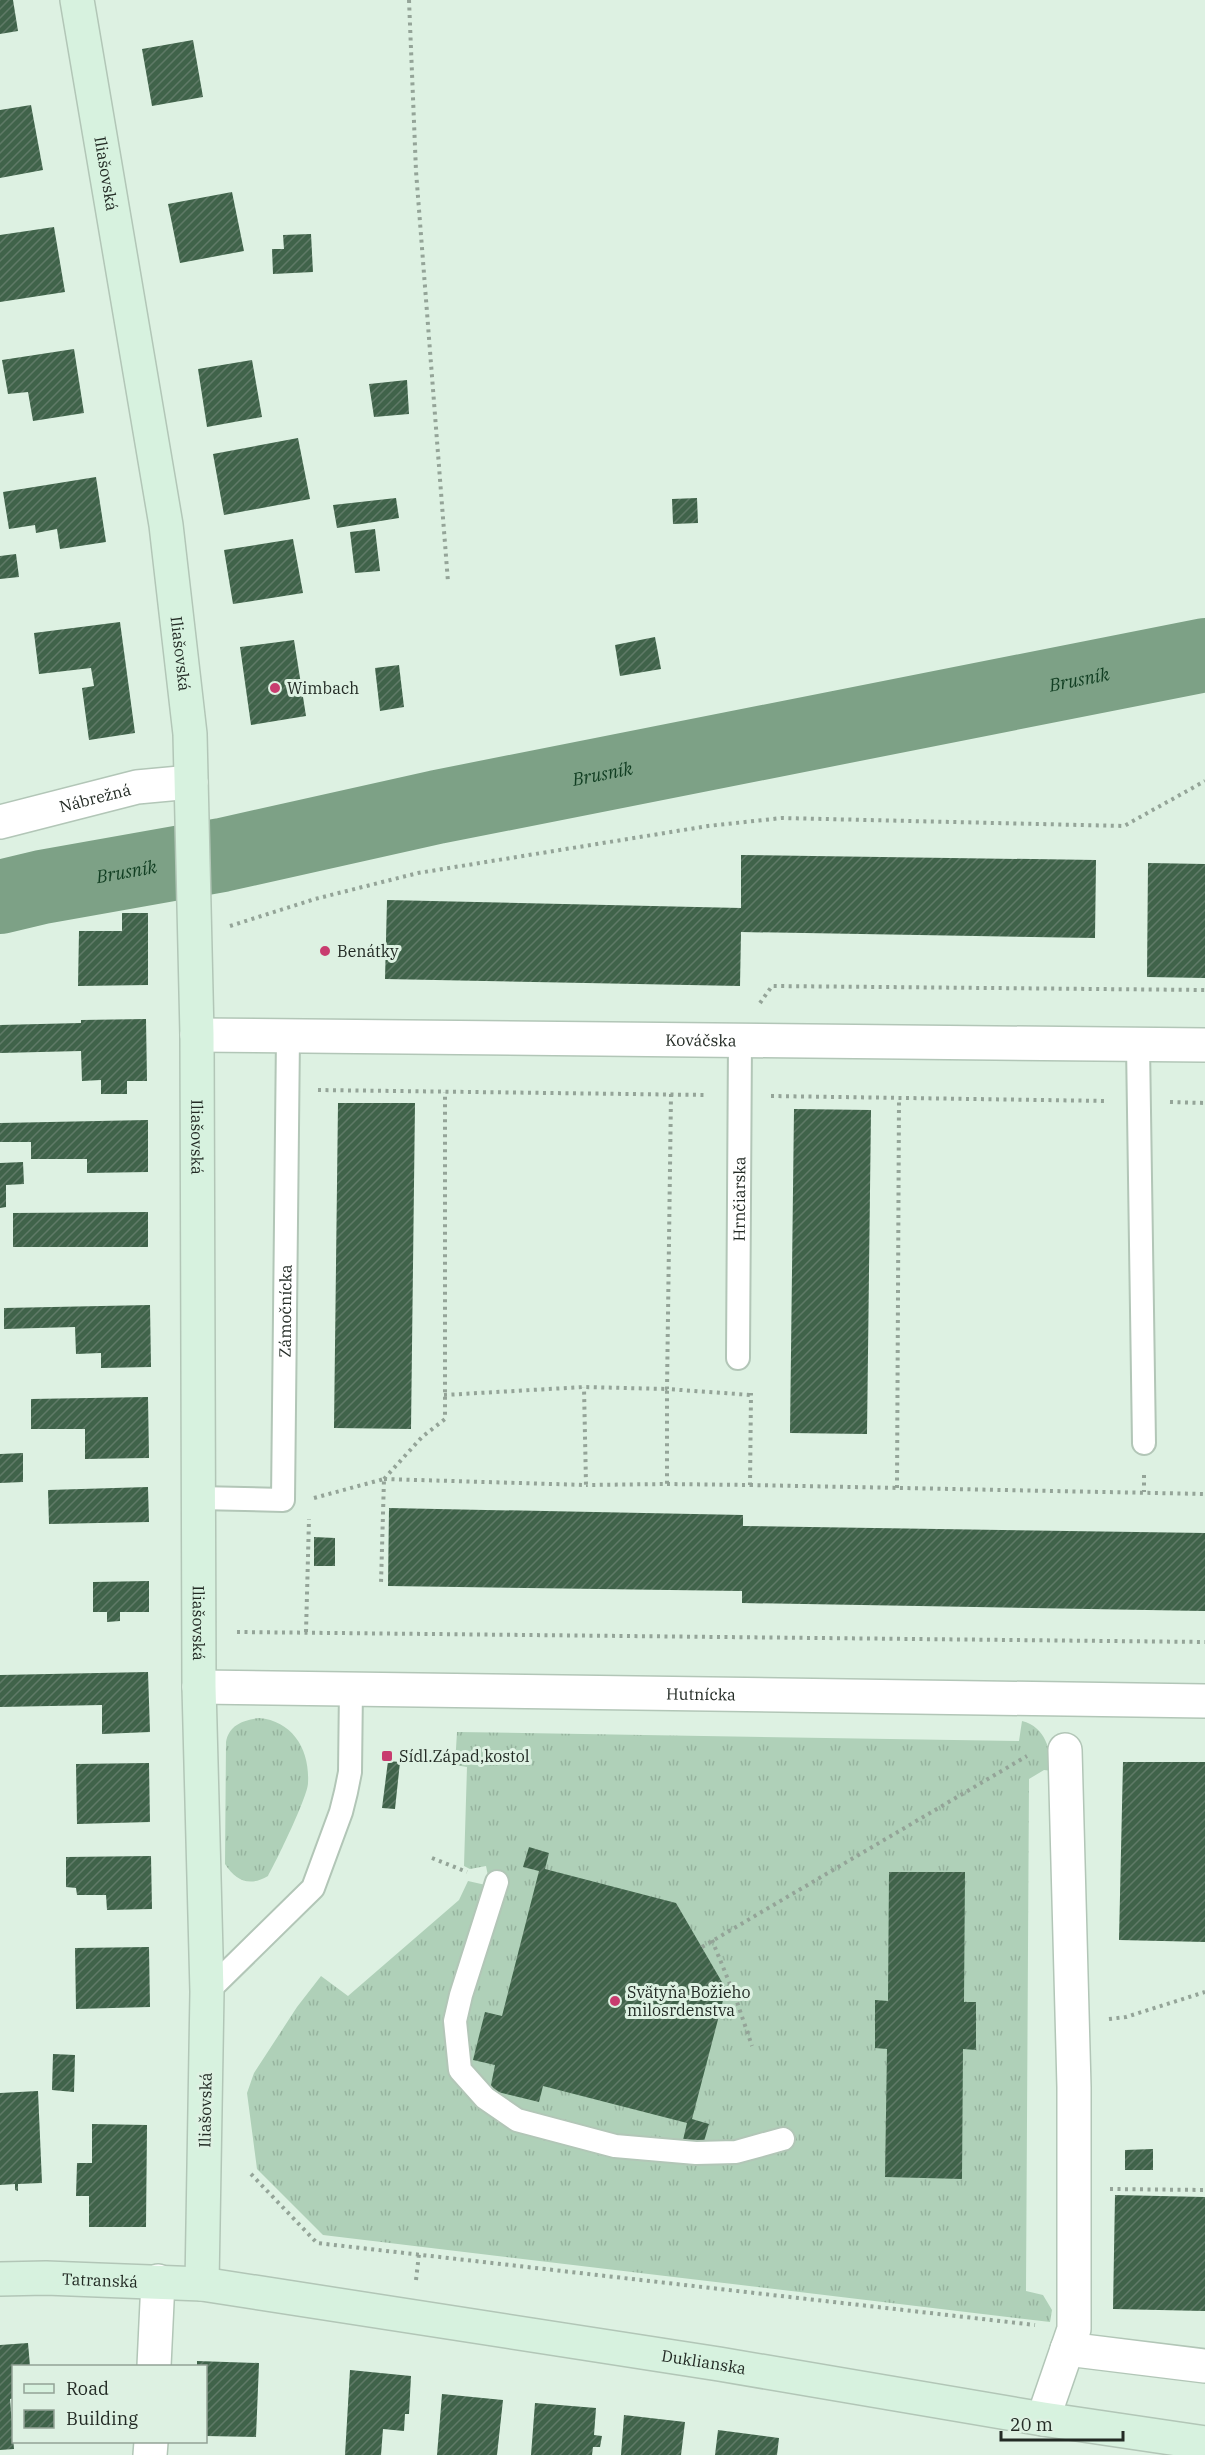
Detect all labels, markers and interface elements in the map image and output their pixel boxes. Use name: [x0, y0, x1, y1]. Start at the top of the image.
street label: Iliašovská: [90, 135, 123, 213]
street label: Iliašovská: [167, 615, 195, 692]
water label: Brusník: [1046, 662, 1112, 697]
place label: Wimbach: [287, 678, 359, 698]
marker: Wimbach: [268, 681, 282, 695]
water label: Brusník: [569, 756, 635, 791]
street label: Nábrežná: [57, 779, 133, 816]
water label: Brusník: [93, 855, 159, 888]
place label: Benátky: [337, 941, 399, 961]
marker: Benátky: [318, 944, 332, 958]
street label: Kováčska: [665, 1030, 737, 1050]
street label: Iliašovská: [187, 1099, 207, 1175]
street label: Hrnčiarska: [729, 1156, 749, 1242]
street label: Zámočnícka: [275, 1264, 296, 1358]
street label: Iliašovská: [189, 1585, 209, 1661]
street label: Hutnícka: [666, 1684, 736, 1704]
place label: Sídl.Západ,kostol: [399, 1746, 530, 1766]
marker: Sídl.Západ,kostol: [380, 1749, 394, 1763]
place label: Svätyňa Božieho milosrdenstva: [627, 1982, 751, 2020]
marker: Svätyňa Božieho milosrdenstva: [608, 1994, 622, 2008]
street label: Iliašovská: [194, 2072, 216, 2148]
street label: Tatranská: [62, 2269, 139, 2292]
street label: Duklianska: [660, 2345, 748, 2378]
legend: [12, 2365, 207, 2443]
text: Road: [66, 2377, 109, 2400]
scale bar: [1001, 2404, 1122, 2442]
text: Building: [66, 2407, 138, 2430]
text: 20 m: [1010, 2413, 1053, 2436]

